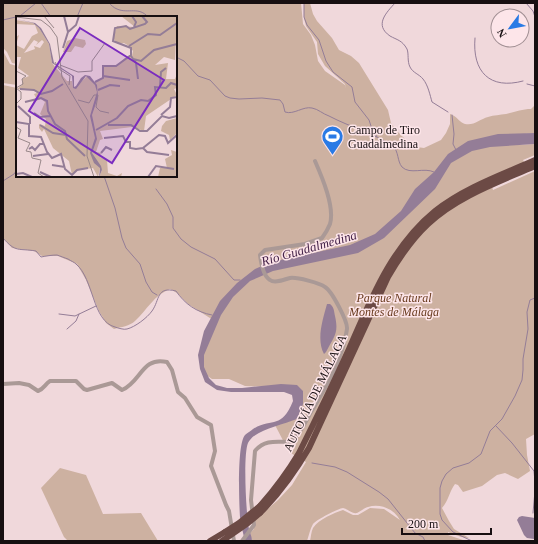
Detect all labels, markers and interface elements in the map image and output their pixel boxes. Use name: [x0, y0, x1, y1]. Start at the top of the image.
north arrow: [490, 8, 530, 48]
inset map: [16, 16, 177, 177]
text: N: [494, 27, 509, 40]
place label: Campo de Tiro Guadalmedina: [348, 123, 420, 151]
sports icon: Campo de Tiro Guadalmedina: [319, 124, 345, 157]
water label: Río Guadalmedina: [259, 227, 359, 269]
park label: Parque Natural Montes de Málaga: [348, 291, 439, 319]
street label: AUTOVÍA DE MÁLAGA: [281, 332, 350, 454]
scale bar: [402, 510, 491, 536]
text: 200 m: [408, 517, 439, 531]

